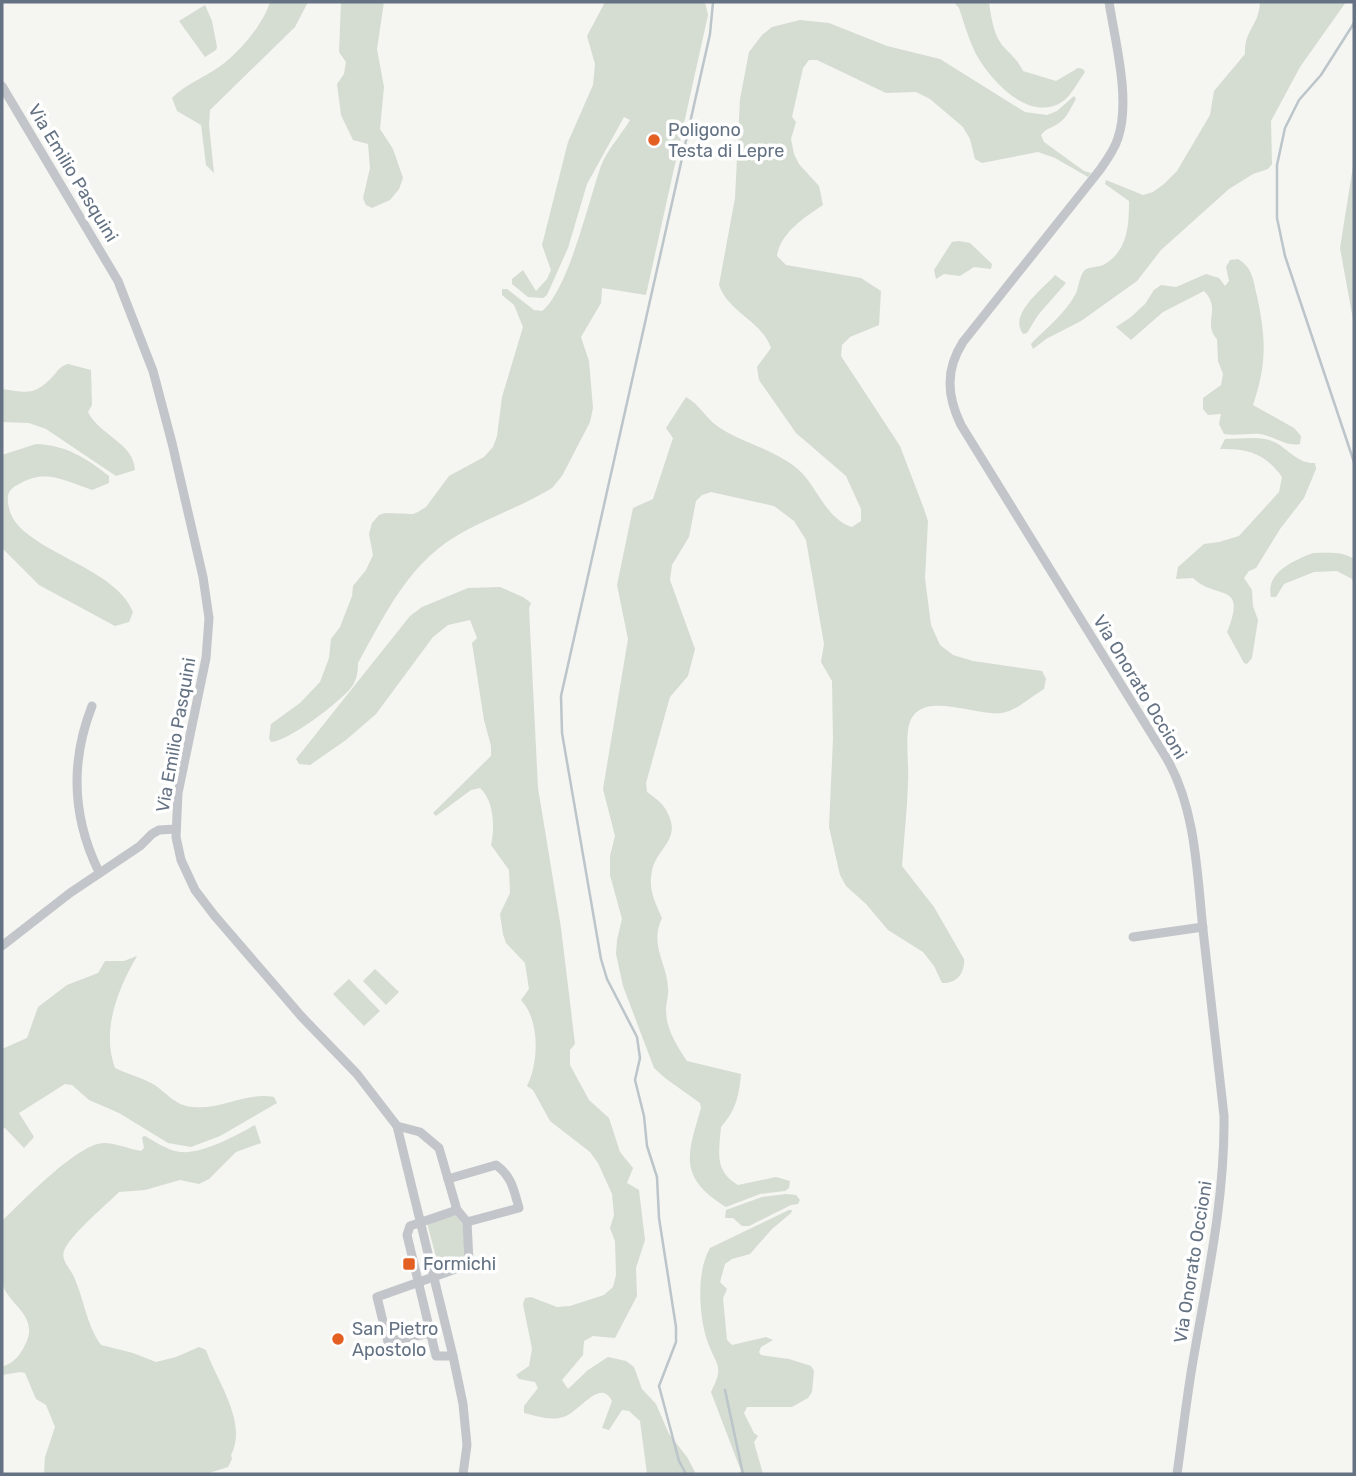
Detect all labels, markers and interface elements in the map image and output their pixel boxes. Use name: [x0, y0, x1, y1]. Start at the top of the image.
street label: Via Emilio Pasquini: [23, 100, 123, 246]
place label: Poligono Testa di Lepre: [668, 119, 784, 162]
marker: Poligono Testa di Lepre: [646, 132, 662, 148]
street label: Via Onorato Occioni: [1088, 611, 1192, 763]
street label: Via Emilio Pasquini: [152, 656, 200, 814]
street label: Via Onorato Occioni: [1169, 1179, 1217, 1345]
place label: Formichi: [423, 1253, 496, 1275]
marker: Formichi: [401, 1256, 417, 1272]
place label: San Pietro Apostolo: [352, 1318, 438, 1361]
marker: San Pietro Apostolo: [330, 1331, 346, 1347]

